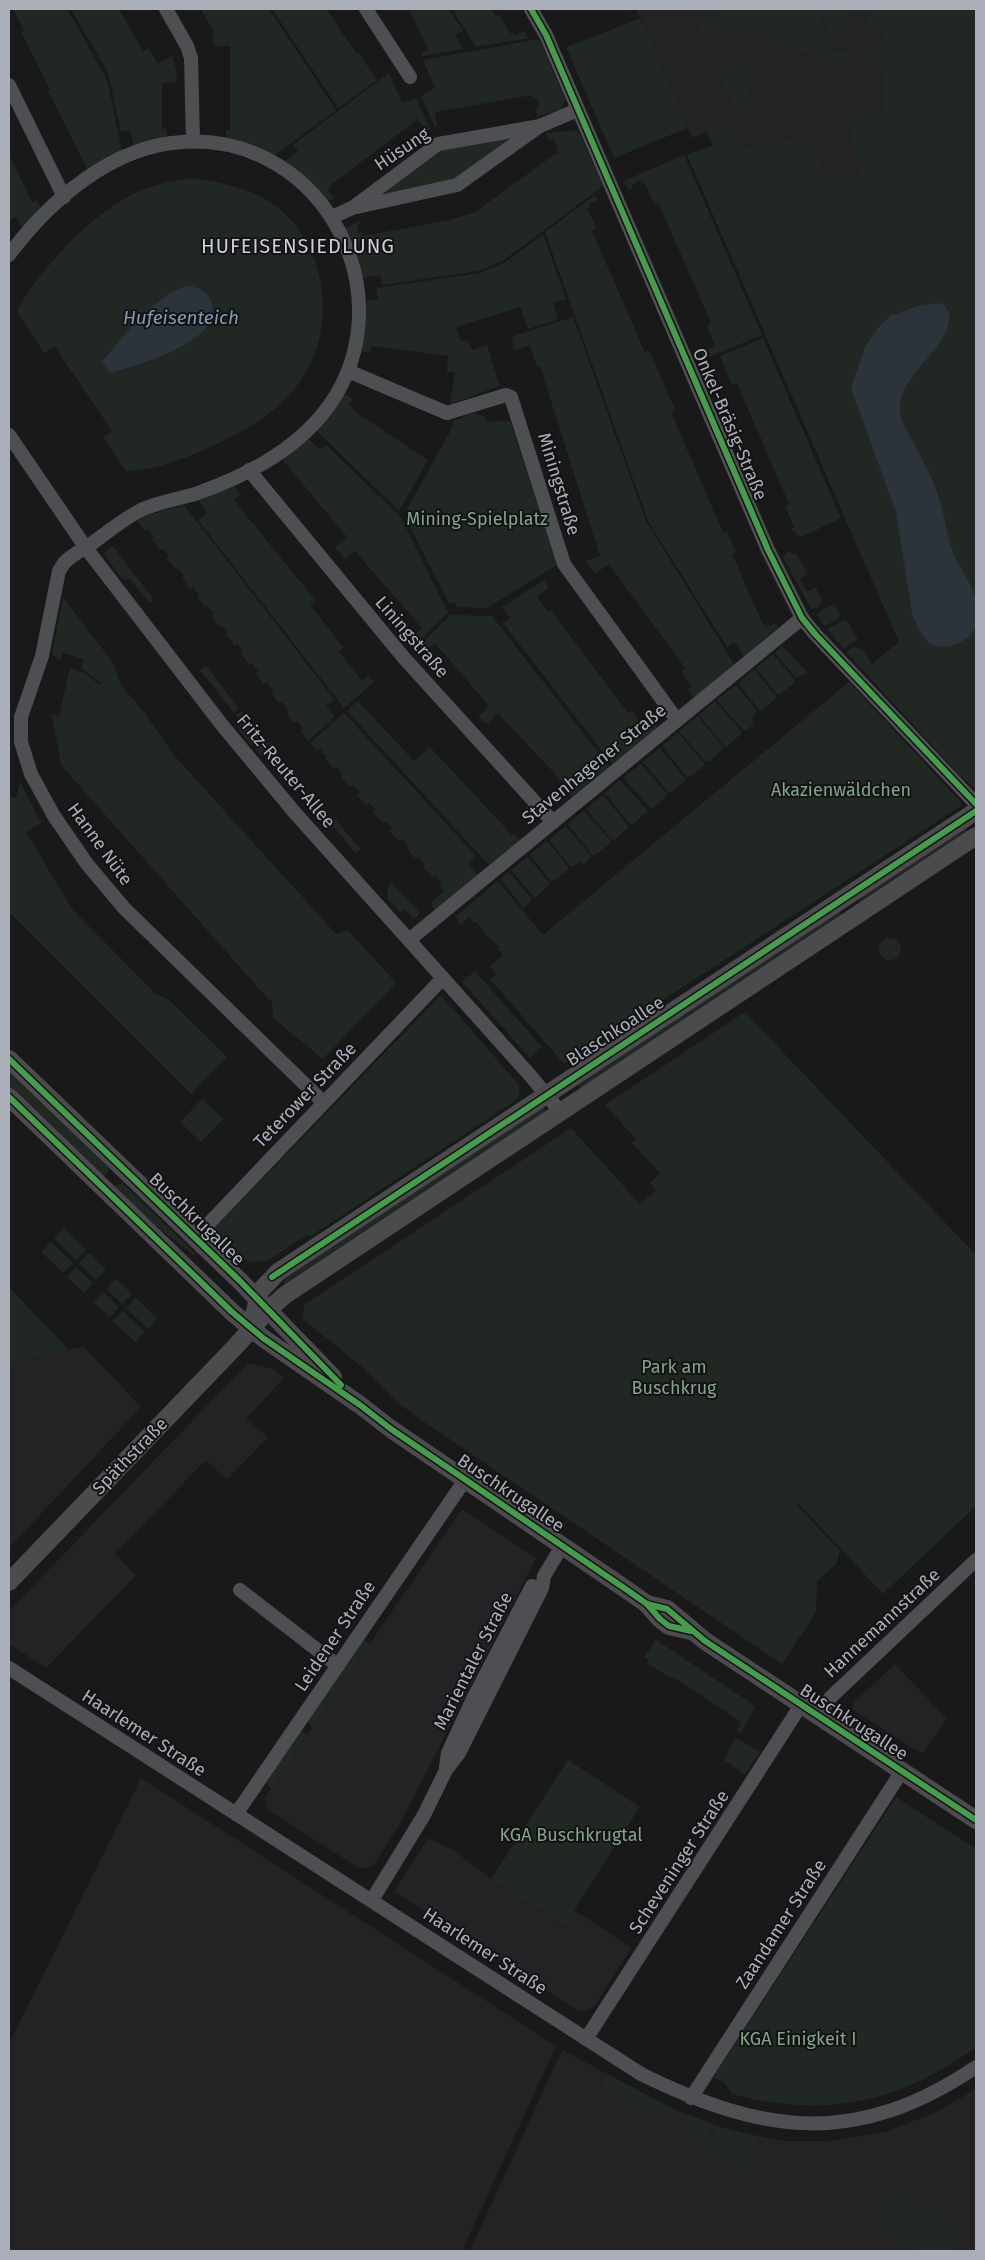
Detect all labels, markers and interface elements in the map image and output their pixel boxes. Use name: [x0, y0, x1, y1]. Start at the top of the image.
street label: Hüsung: [370, 122, 434, 175]
district label: HUFEISENSIEDLUNG: [201, 234, 395, 258]
water label: Hufeisenteich: [123, 306, 239, 329]
street label: Onkel-Bräsig-Straße: [688, 345, 772, 503]
street label: Miningstraße: [533, 430, 585, 538]
park label: Mining-Spielplatz: [406, 508, 548, 530]
street label: Liningstraße: [371, 592, 453, 682]
street label: Stavenhagener Straße: [518, 699, 670, 829]
street label: Fritz-Reuter-Allee: [232, 710, 340, 832]
park label: Akazienwäldchen: [771, 779, 911, 801]
street label: Hanne Nüte: [63, 798, 137, 890]
street label: Blaschkoallee: [562, 991, 668, 1071]
street label: Teterower Straße: [249, 1038, 361, 1152]
street label: Buschkrugallee: [145, 1168, 249, 1270]
park label: Park am Buschkrug: [632, 1356, 717, 1399]
street label: Späthstraße: [88, 1413, 172, 1499]
street label: Buschkrugallee: [453, 1449, 569, 1537]
street label: Hannemannstraße: [819, 1564, 945, 1682]
street label: Leidener Straße: [290, 1576, 380, 1696]
street label: Marientaler Straße: [429, 1588, 517, 1734]
street label: Buschkrugallee: [796, 1679, 912, 1765]
street label: Haarlemer Straße: [78, 1685, 210, 1781]
street label: Scheveninger Straße: [624, 1786, 734, 1938]
park label: KGA Buschkrugtal: [499, 1824, 643, 1846]
street label: Zaandamer Straße: [731, 1855, 831, 1993]
street label: Haarlemer Straße: [419, 1903, 551, 1999]
park label: KGA Einigkeit I: [740, 2028, 857, 2050]

